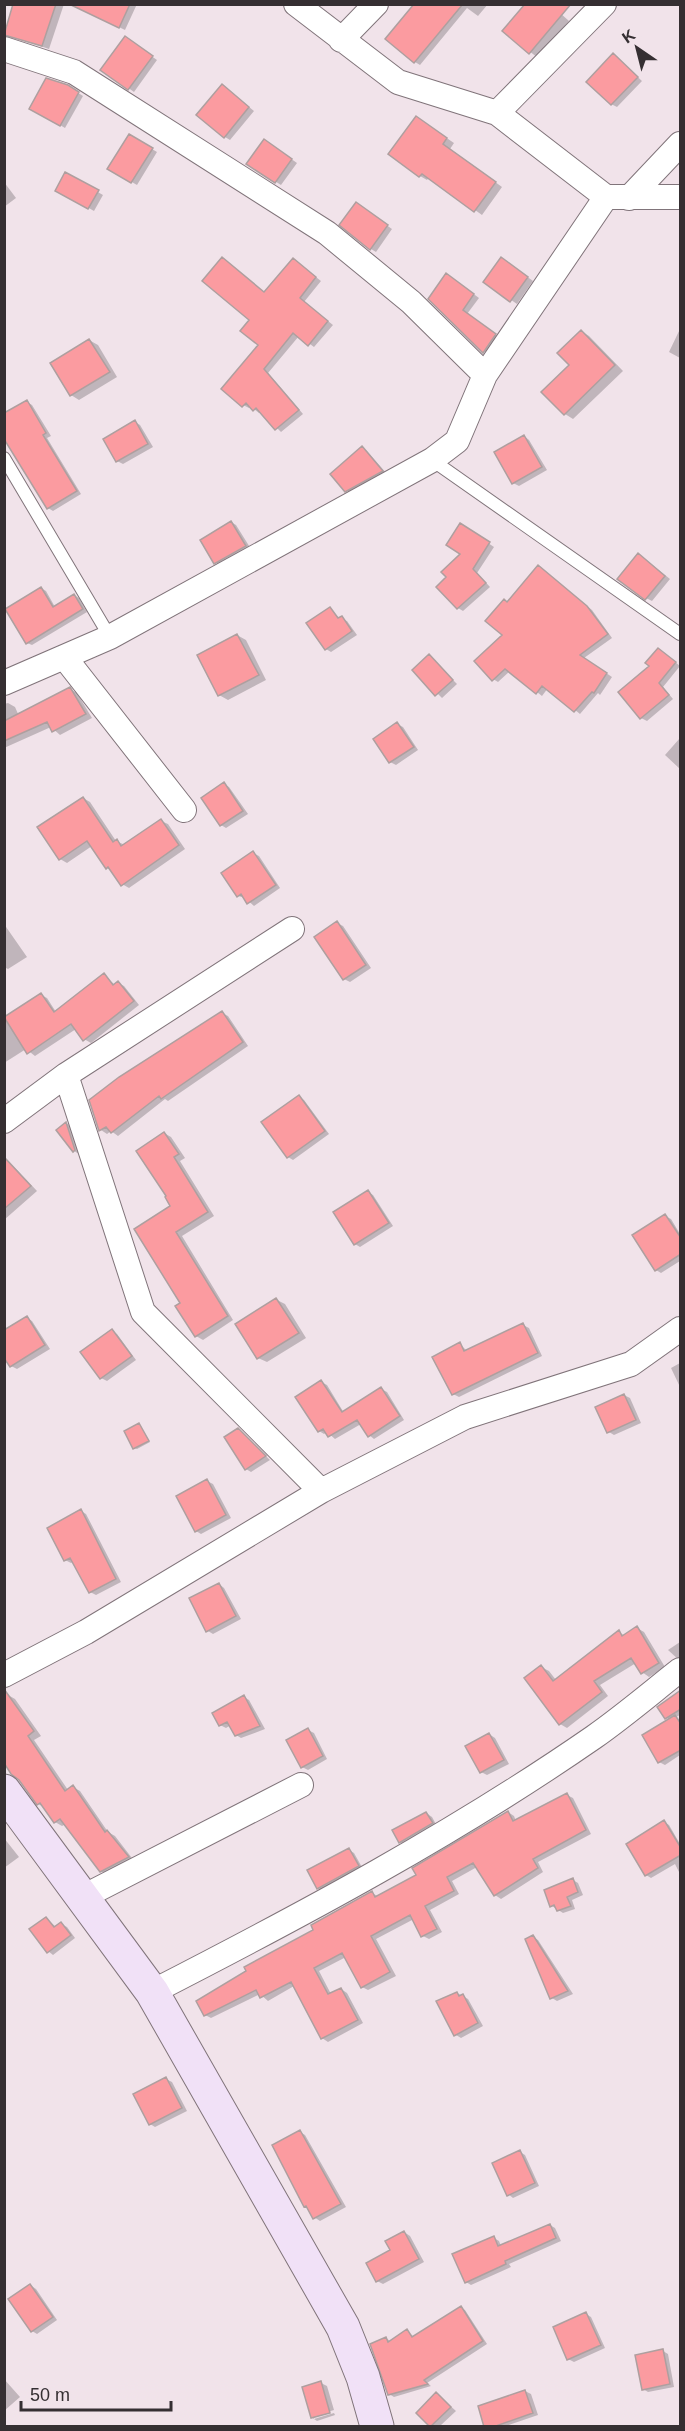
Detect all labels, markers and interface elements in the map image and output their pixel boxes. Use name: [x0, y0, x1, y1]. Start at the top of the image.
north arrow: [607, 18, 667, 78]
text: K: [619, 26, 639, 46]
scale bar: [21, 2374, 171, 2412]
text: 50 m: [30, 2385, 70, 2405]

